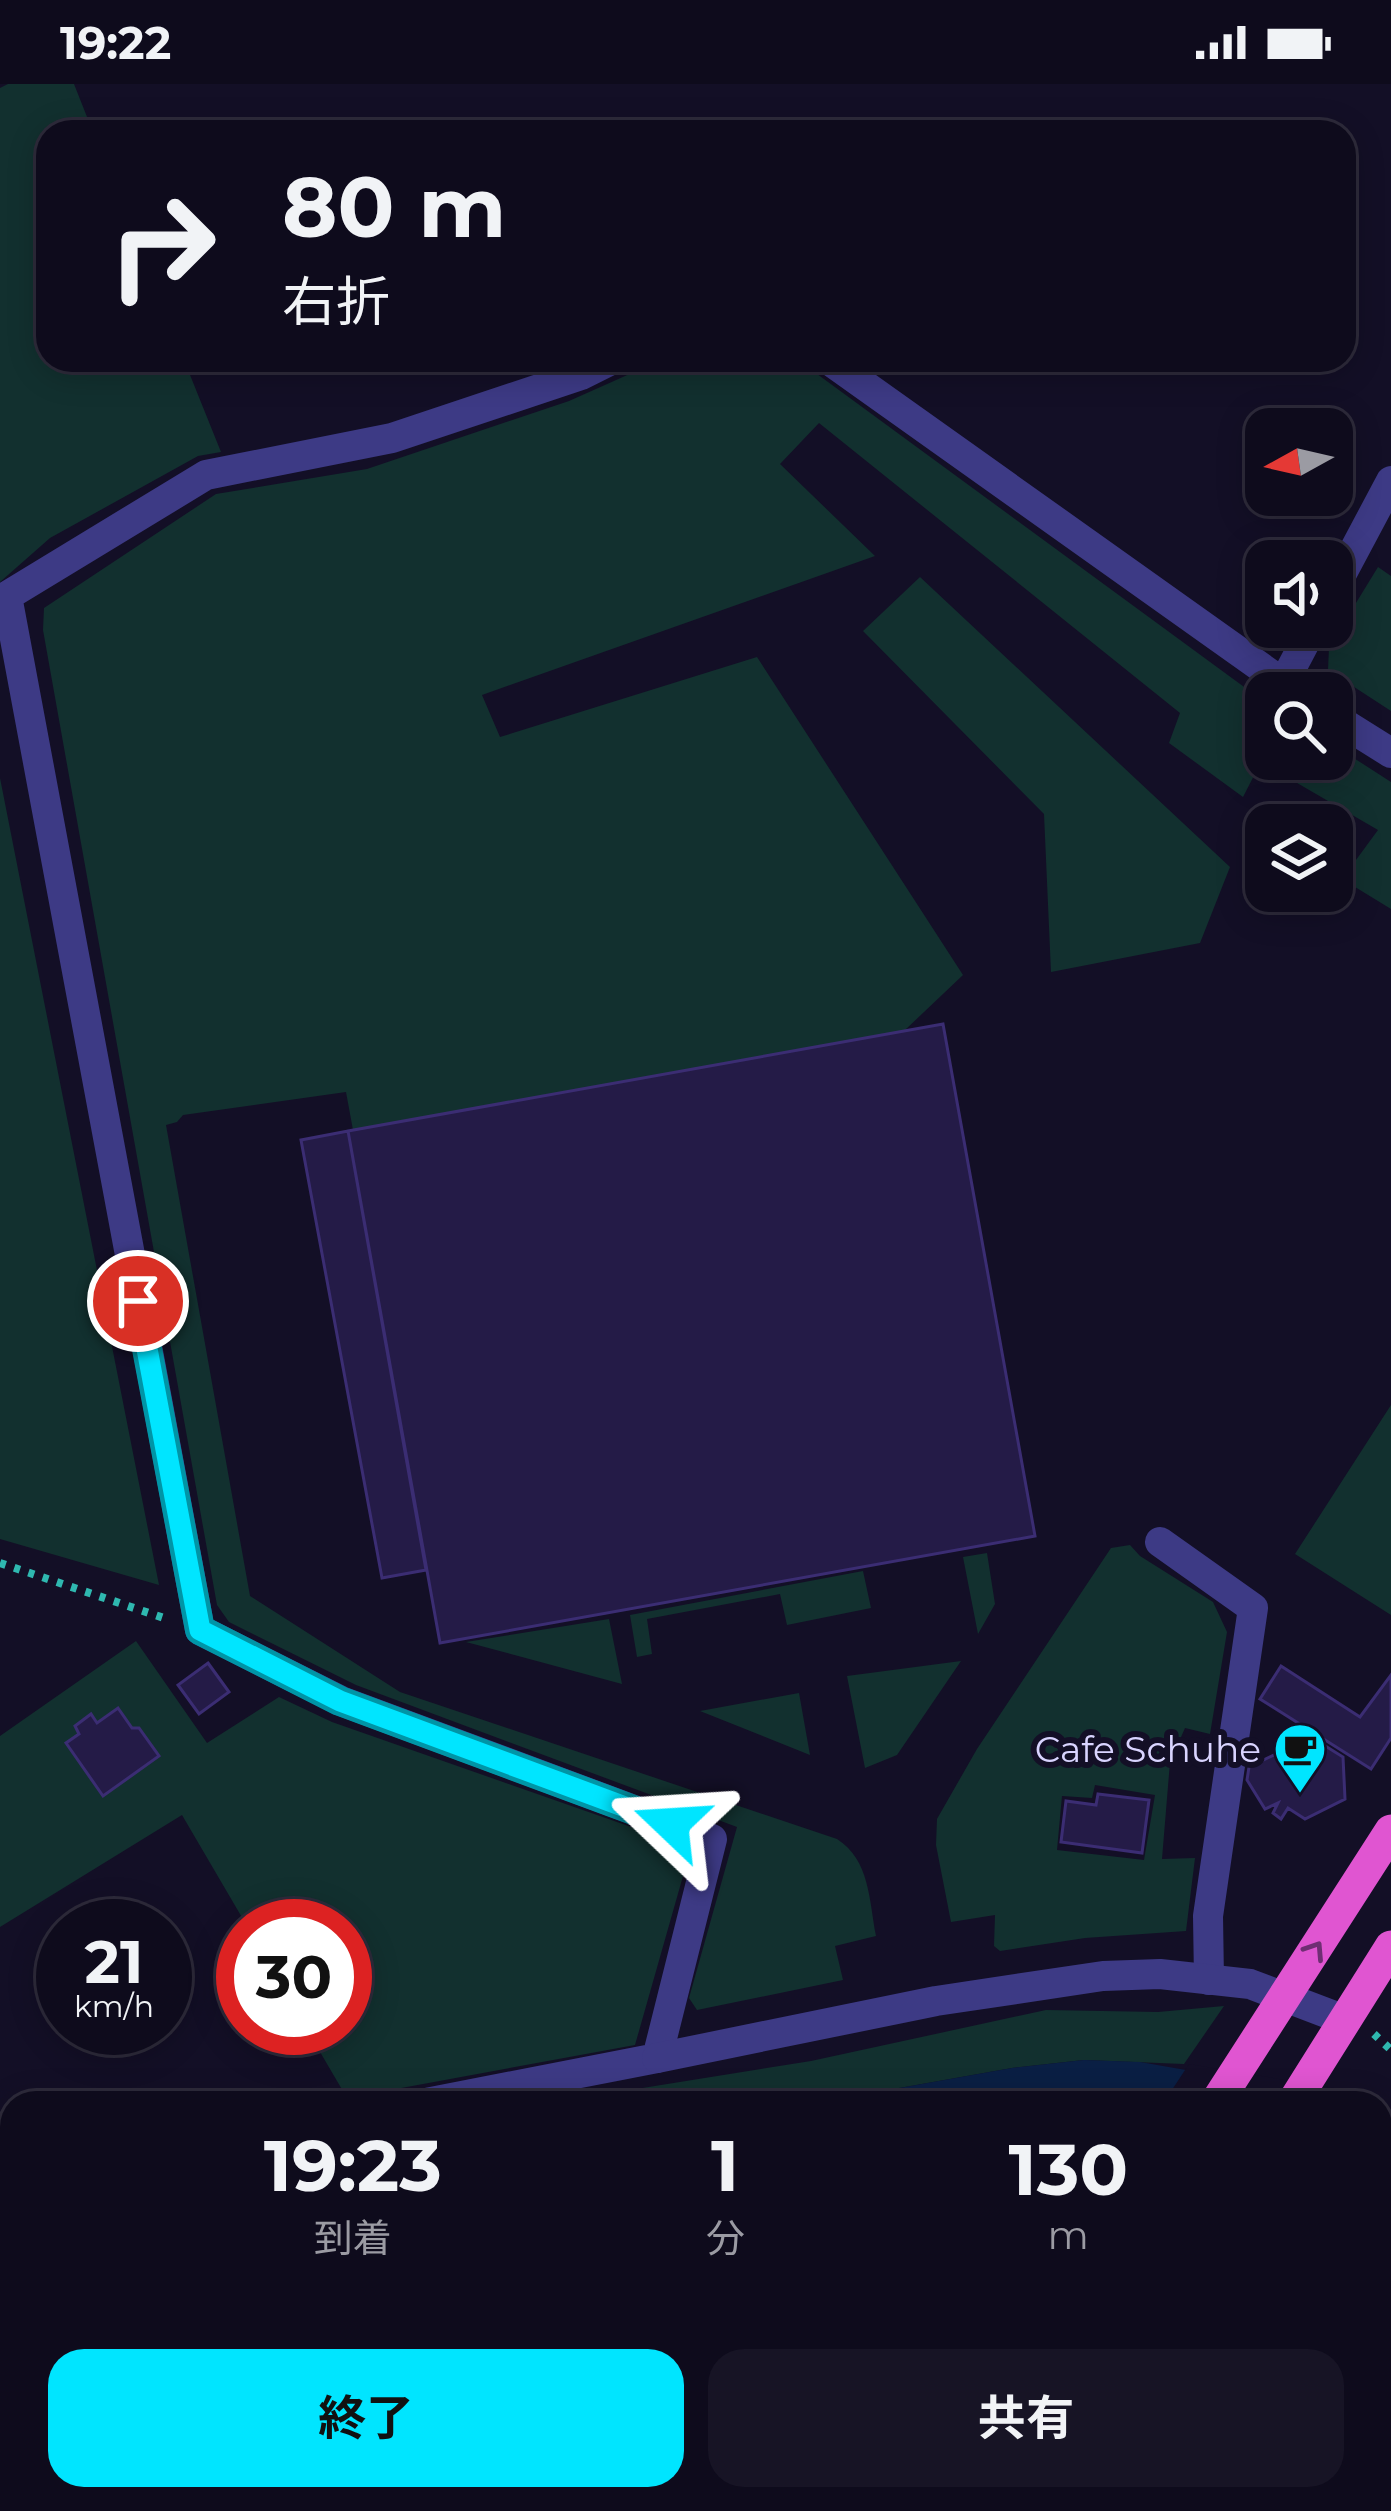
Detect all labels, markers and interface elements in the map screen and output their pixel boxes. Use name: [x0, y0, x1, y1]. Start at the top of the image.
text: 19:22: [60, 15, 171, 70]
text: 80 m: [282, 156, 506, 258]
icon: right: [84, 168, 240, 324]
text: 右折: [282, 269, 390, 335]
north arrow: [1245, 408, 1353, 516]
map controls: [1245, 408, 1353, 912]
button: sound: [1245, 540, 1353, 648]
button: search: [1245, 672, 1353, 780]
button: layers: [1245, 804, 1353, 912]
pin: [87, 1250, 189, 1352]
icon: arrive: [105, 1268, 171, 1334]
cafe icon: Cafe Schuhe: [1272, 1721, 1328, 1795]
place label: Cafe Schuhe: [1035, 1727, 1261, 1771]
position arrow: [608, 1761, 734, 1887]
speed limit sign: 30: [216, 1899, 372, 2055]
text: 21: [85, 1925, 143, 1998]
one-way arrow: [1300, 1942, 1322, 1964]
text: km/h: [74, 1988, 154, 2025]
text: 19:23: [264, 2121, 442, 2209]
text: 1: [711, 2121, 739, 2209]
text: 130: [1008, 2125, 1128, 2213]
text: m: [1048, 2211, 1089, 2259]
text: 到着: [314, 2214, 392, 2262]
text: 分: [706, 2214, 745, 2262]
button: 終了: [48, 2349, 684, 2487]
button: 共有: [708, 2349, 1344, 2487]

